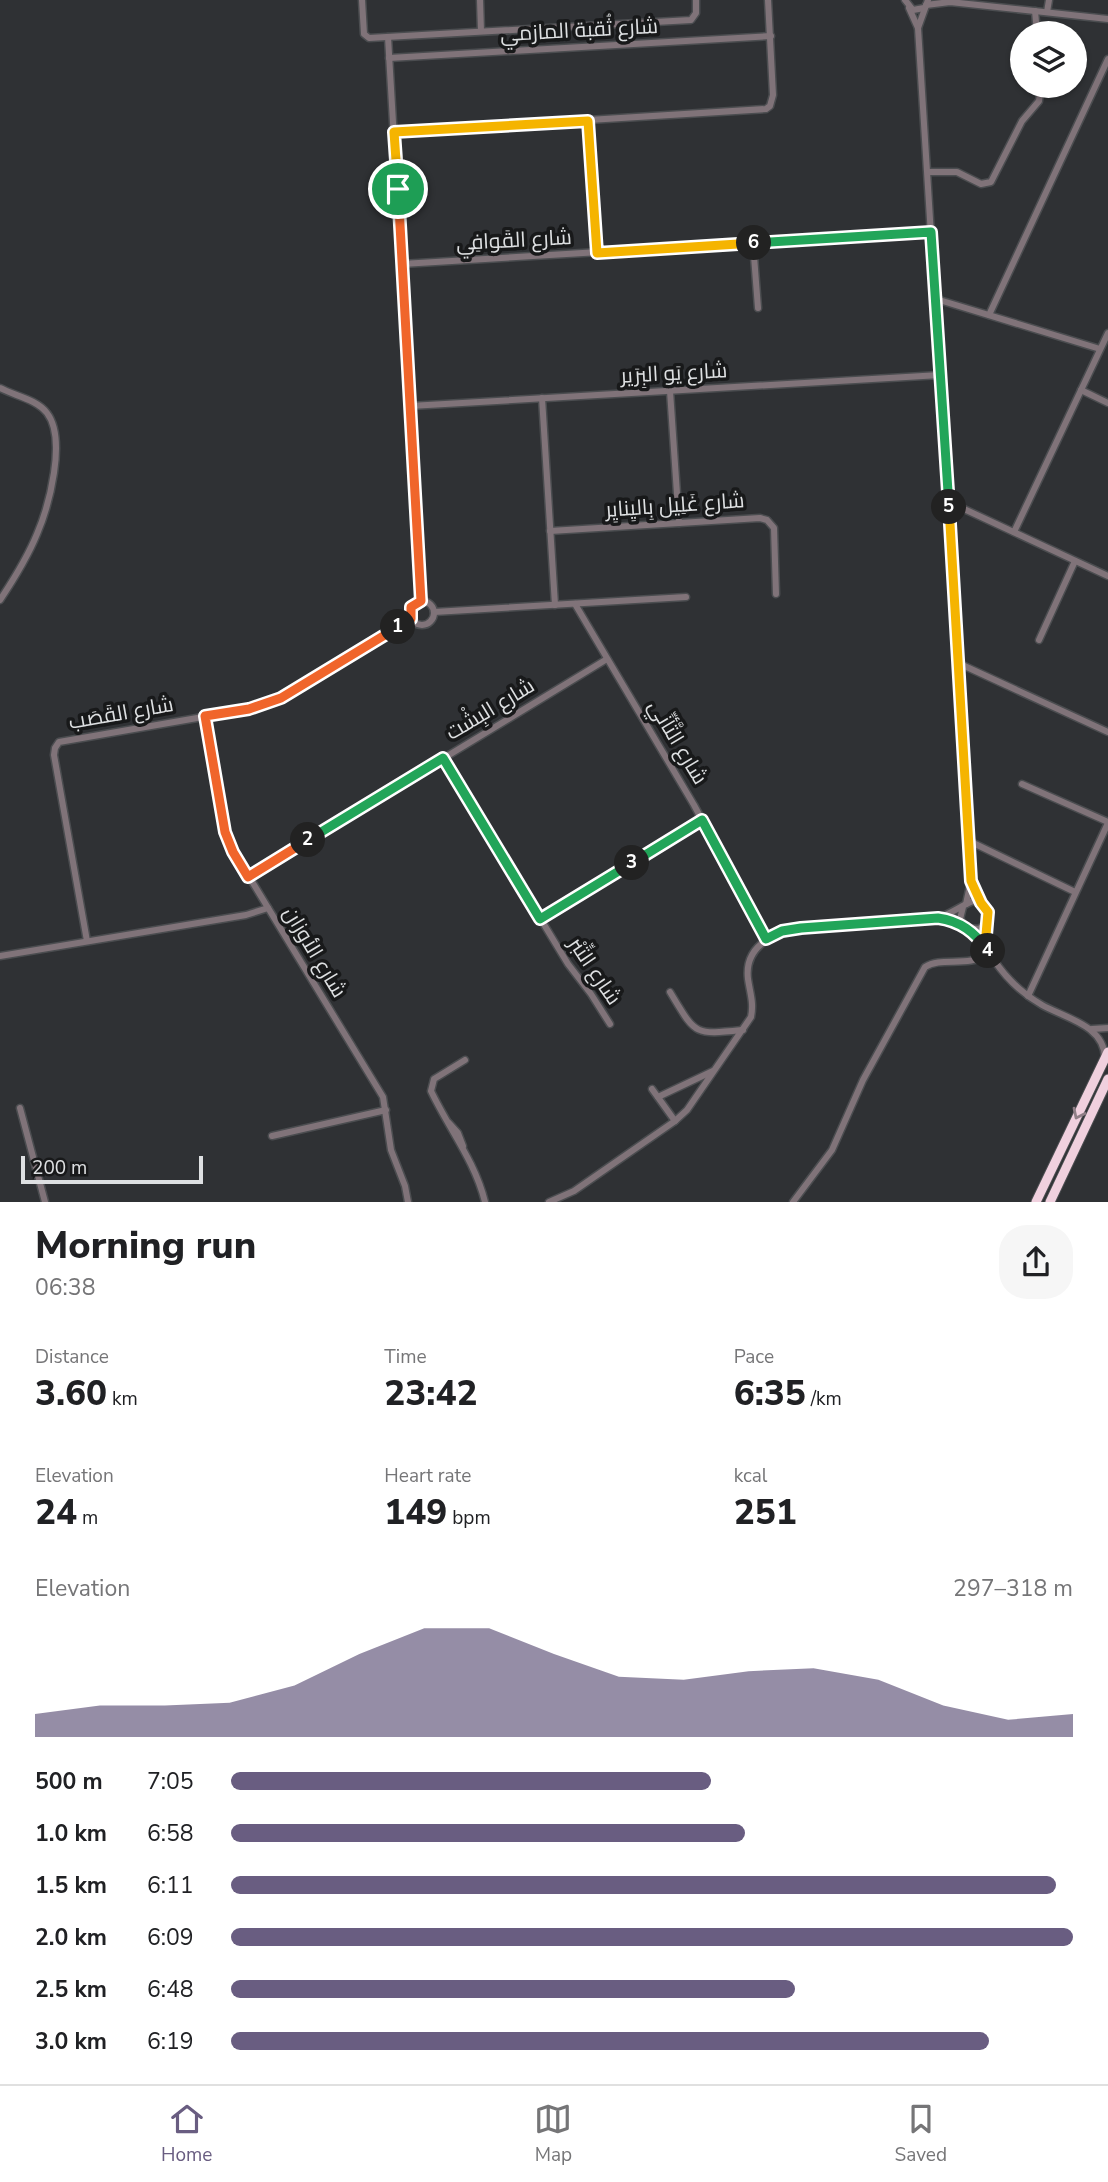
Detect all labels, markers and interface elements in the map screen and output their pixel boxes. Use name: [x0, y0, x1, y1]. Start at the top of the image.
street label: شارع ثُقبة المازمي: [499, 11, 659, 50]
map controls: [1010, 21, 1087, 98]
button: layers: [1010, 21, 1087, 98]
pin: [368, 159, 428, 219]
icon: arrive: [379, 170, 417, 208]
street label: شارع القَوافِي: [455, 223, 573, 259]
pin: 6: [736, 226, 772, 260]
text: 6: [748, 229, 759, 255]
street label: شارع يَو البِرَير: [619, 356, 728, 390]
street label: شارع غَلِيل بِاليِنايِر: [604, 486, 745, 524]
pin: 5: [932, 490, 967, 524]
text: 5: [943, 493, 954, 519]
pin: 1: [380, 610, 416, 644]
text: 1: [392, 613, 403, 639]
street label: شارع البِشْت: [439, 670, 540, 746]
street label: شارع القَصَب: [66, 690, 176, 736]
street label: شارع التَّأنِّي: [640, 694, 714, 791]
pin: 2: [290, 822, 326, 858]
text: 2: [302, 826, 313, 852]
pin: 3: [614, 846, 650, 880]
text: 3: [626, 849, 637, 875]
street label: شارع الأوزان: [277, 901, 353, 1003]
street label: شارع التِّبْر: [562, 930, 629, 1010]
pin: 4: [970, 934, 1006, 968]
text: 4: [982, 937, 993, 963]
one-way arrow: [1073, 1106, 1087, 1119]
scale bar: [21, 1153, 203, 1185]
text: 200 m: [32, 1155, 87, 1181]
text: Morning run: [35, 1220, 256, 1271]
button: share: [999, 1225, 1073, 1299]
text: 06:38: [35, 1272, 95, 1303]
text: Distance: [35, 1344, 109, 1370]
text: Time: [384, 1344, 427, 1370]
text: Pace: [734, 1344, 774, 1370]
text: 3.60: [35, 1370, 107, 1417]
text: 23:42: [384, 1370, 477, 1417]
text: 6:35: [734, 1370, 806, 1417]
text: km: [107, 1386, 138, 1412]
text: /km: [806, 1386, 842, 1412]
text: Elevation: [35, 1463, 114, 1489]
text: Heart rate: [384, 1463, 471, 1489]
text: kcal: [734, 1463, 767, 1489]
text: 24: [35, 1489, 77, 1536]
text: 149: [384, 1489, 447, 1536]
text: 251: [734, 1489, 797, 1536]
text: m: [77, 1505, 98, 1531]
text: bpm: [447, 1505, 491, 1531]
text: Elevation: [35, 1573, 130, 1604]
text: 297–318 m: [953, 1573, 1073, 1604]
text: 500 m: [35, 1766, 103, 1797]
text: 7:05: [147, 1766, 194, 1797]
text: 1.0 km: [35, 1818, 107, 1849]
text: 6:58: [147, 1818, 194, 1849]
text: 1.5 km: [35, 1870, 107, 1901]
text: 6:11: [147, 1870, 194, 1901]
text: 2.0 km: [35, 1922, 107, 1953]
text: 6:09: [147, 1922, 194, 1953]
text: 2.5 km: [35, 1974, 107, 2005]
text: 6:48: [147, 1974, 194, 2005]
text: 3.0 km: [35, 2026, 107, 2057]
text: 6:19: [147, 2026, 194, 2057]
tab: Home: [161, 2100, 212, 2168]
tab: Map: [534, 2100, 572, 2168]
tab: Saved: [894, 2100, 947, 2168]

